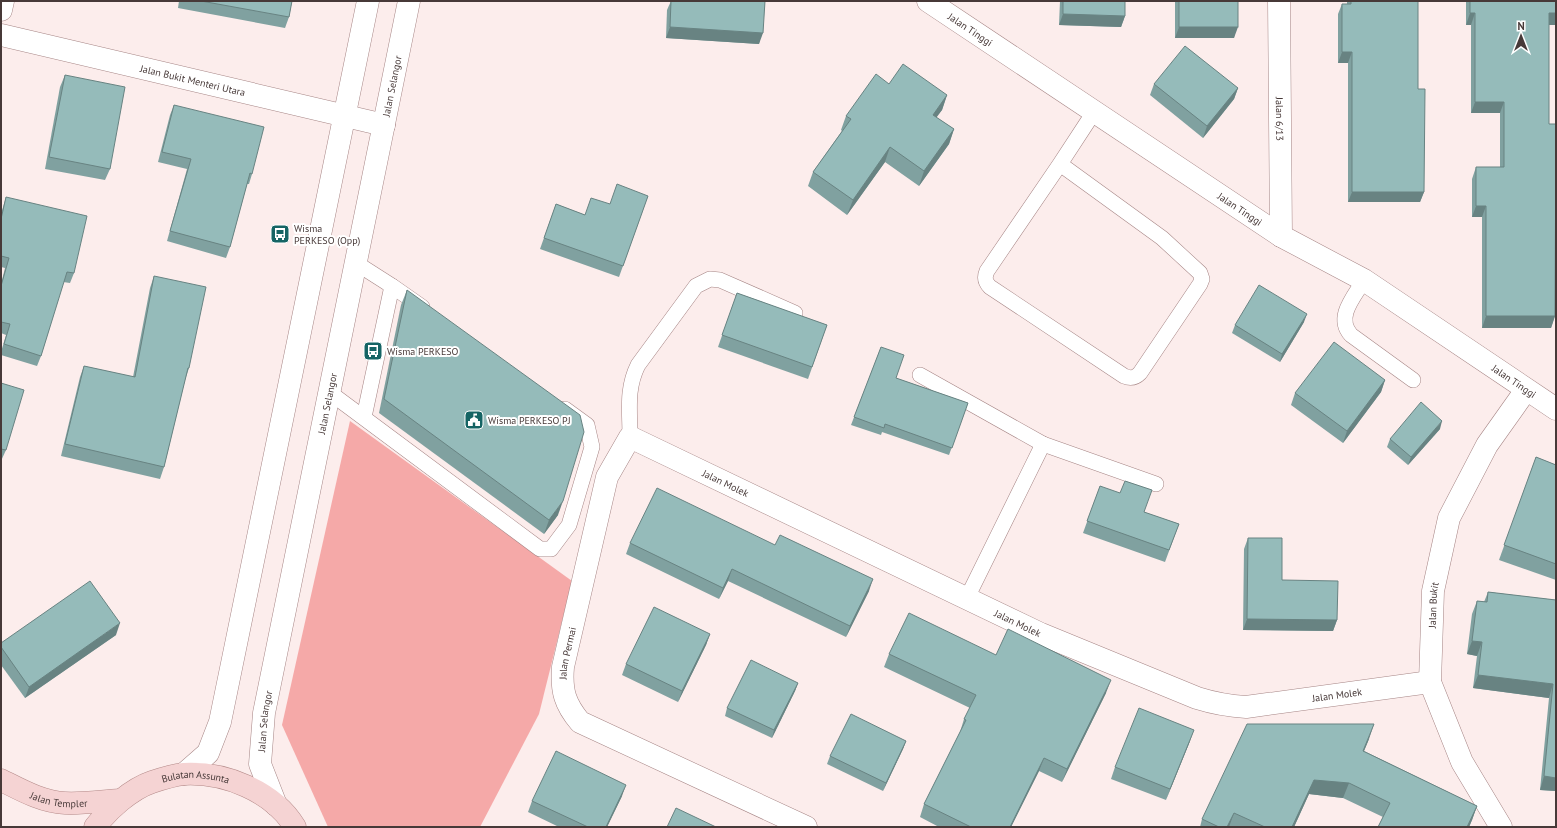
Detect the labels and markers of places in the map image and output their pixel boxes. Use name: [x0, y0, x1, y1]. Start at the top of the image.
place label: Wisma PERKESO (Opp): [294, 222, 361, 247]
bus stop icon: Wisma PERKESO (Opp): [269, 223, 291, 245]
bus stop icon: Wisma PERKESO: [362, 340, 384, 362]
place label: Wisma PERKESO: [387, 345, 459, 358]
public building icon: Wisma PERKESO PJ: [463, 409, 485, 431]
place label: Wisma PERKESO PJ: [488, 414, 571, 427]

